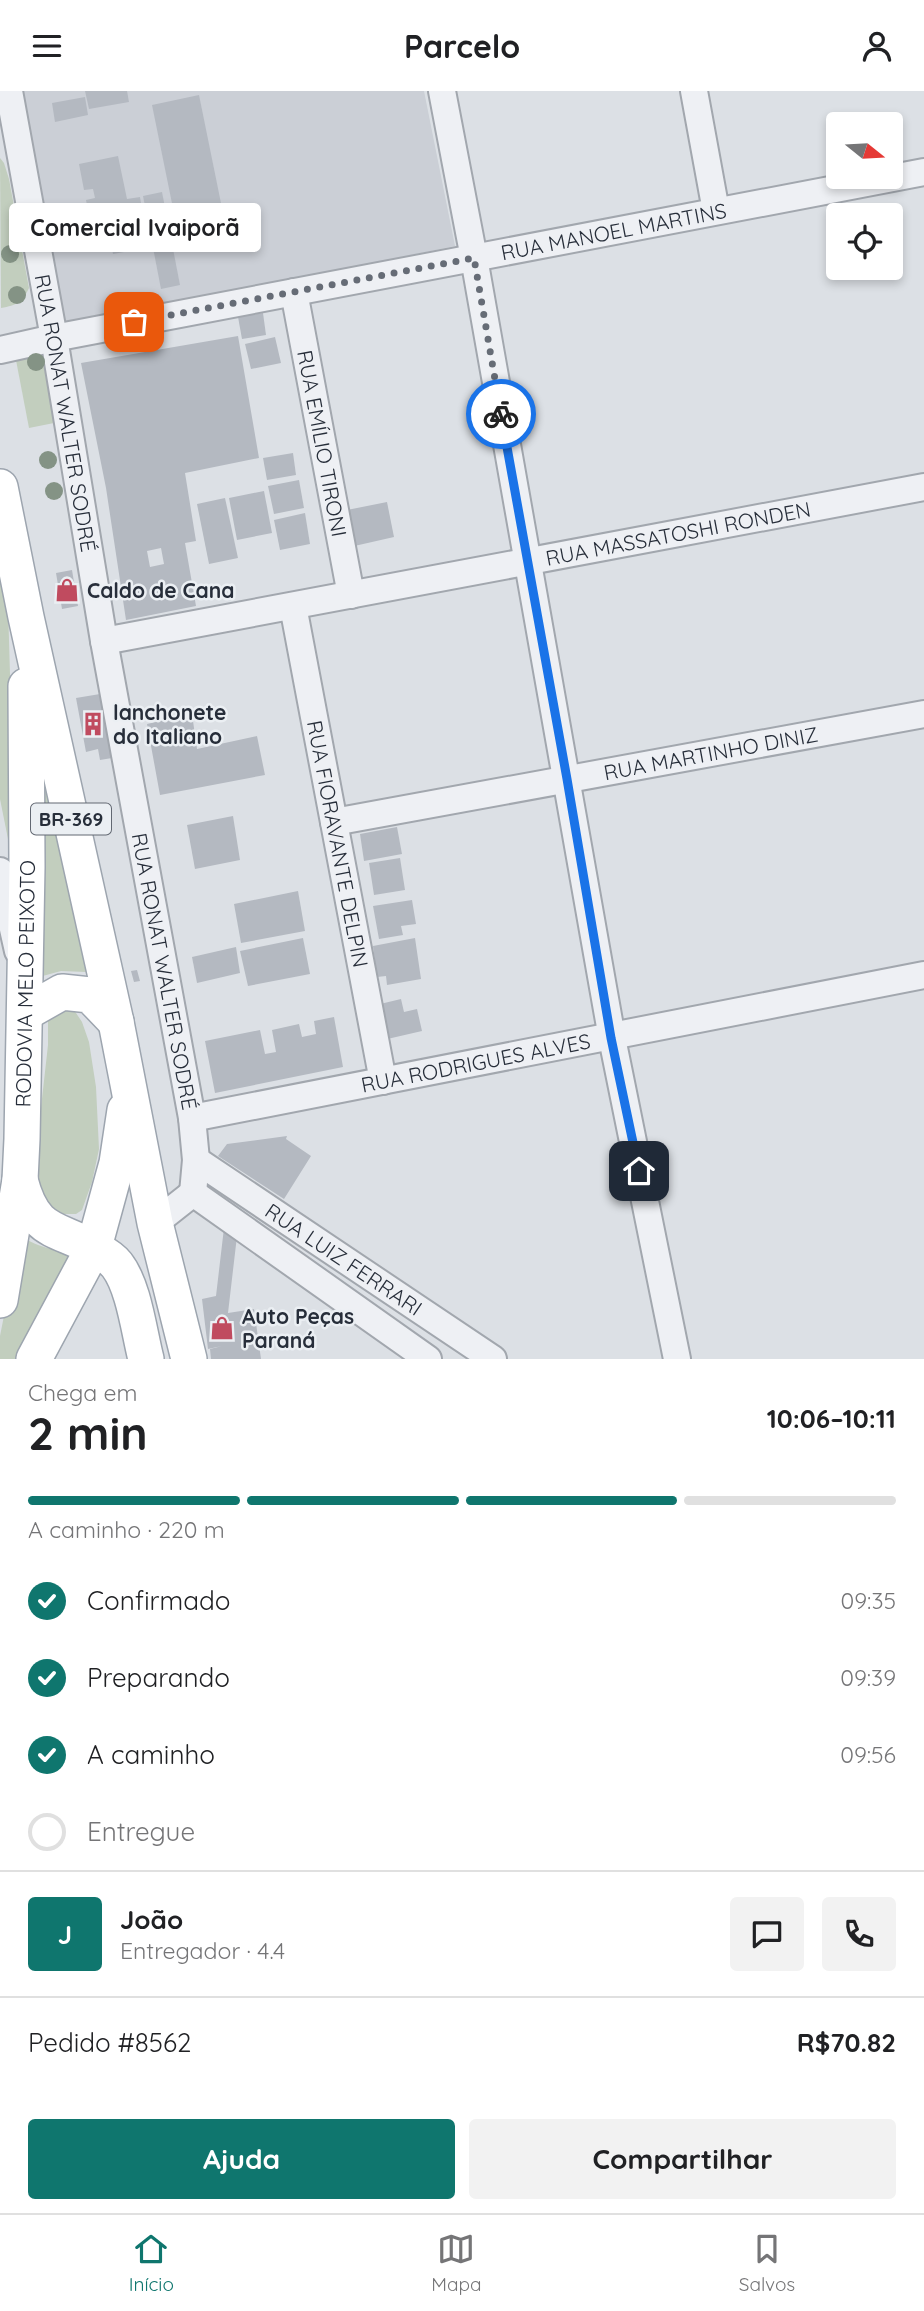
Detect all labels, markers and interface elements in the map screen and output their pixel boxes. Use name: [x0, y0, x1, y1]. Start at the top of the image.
text: Parcelo: [404, 26, 520, 66]
icon: menu: [28, 27, 66, 65]
icon: person: [858, 27, 896, 65]
north arrow: [826, 112, 903, 189]
map controls: [826, 112, 903, 280]
street label: RUA MANOEL MARTINS: [499, 197, 729, 265]
callout: Comercial Ivaiporã: [8, 203, 260, 252]
button: locate: [826, 203, 903, 280]
text: Comercial Ivaiporã: [30, 213, 240, 242]
street label: RUA RONAT WALTER SODRÉ: [30, 272, 102, 554]
pin: [104, 292, 164, 352]
icon: bag: [115, 303, 153, 341]
street label: RUA EMÍLIO TIRONI: [292, 348, 353, 539]
courier: [466, 379, 536, 449]
icon: bike: [482, 395, 520, 433]
street label: RUA MASSATOSHI RONDEN: [543, 496, 813, 571]
shop icon: Caldo de Cana: [53, 576, 81, 604]
place label: Caldo de Cana: [87, 577, 235, 603]
place label: lanchonete do Italiano: [113, 699, 226, 749]
building icon: lanchonete do Italiano: [79, 710, 107, 738]
street label: RUA FIORAVANTE DELPIN: [302, 718, 374, 969]
street label: RUA MARTINHO DINIZ: [601, 721, 820, 785]
road number: BR-369: [31, 803, 111, 835]
street label: RUA RONAT WALTER SODRÉ: [127, 831, 203, 1112]
street label: RODOVIA MELO PEIXOTO: [10, 860, 40, 1108]
street label: RUA RODRIGUES ALVES: [359, 1027, 592, 1098]
pin: [609, 1141, 669, 1201]
icon: home: [620, 1152, 658, 1190]
street label: RUA LUIZ FERRARI: [261, 1197, 427, 1321]
place label: Auto Peças Paraná: [242, 1303, 354, 1353]
shop icon: Auto Peças Paraná: [208, 1314, 236, 1342]
text: Chega em: [28, 1378, 137, 1407]
text: 10:06–10:11: [767, 1402, 896, 1435]
text: 2 min: [28, 1404, 148, 1462]
text: A caminho · 220 m: [28, 1515, 225, 1544]
icon: check: [28, 1582, 66, 1620]
text: Confirmado: [87, 1584, 231, 1617]
text: 09:35: [841, 1586, 896, 1615]
icon: check: [28, 1659, 66, 1697]
text: Preparando: [87, 1661, 230, 1694]
text: 09:39: [840, 1663, 896, 1692]
icon: check: [28, 1736, 66, 1774]
text: A caminho: [87, 1738, 215, 1771]
text: 09:56: [840, 1740, 896, 1769]
text: Entregue: [87, 1815, 195, 1848]
button: chat: [730, 1897, 804, 1971]
button: phone: [822, 1897, 896, 1971]
text: João: [120, 1903, 183, 1936]
text: J: [58, 1918, 72, 1951]
text: Entregador · 4.4: [120, 1936, 285, 1965]
text: Pedido #8562: [28, 2026, 191, 2059]
text: R$70.82: [797, 2026, 896, 2059]
button: Ajuda: [28, 2119, 455, 2199]
button: Compartilhar: [469, 2119, 896, 2199]
tab: Início: [129, 2230, 174, 2296]
tab: Mapa: [431, 2230, 481, 2296]
tab: Salvos: [739, 2230, 795, 2296]

